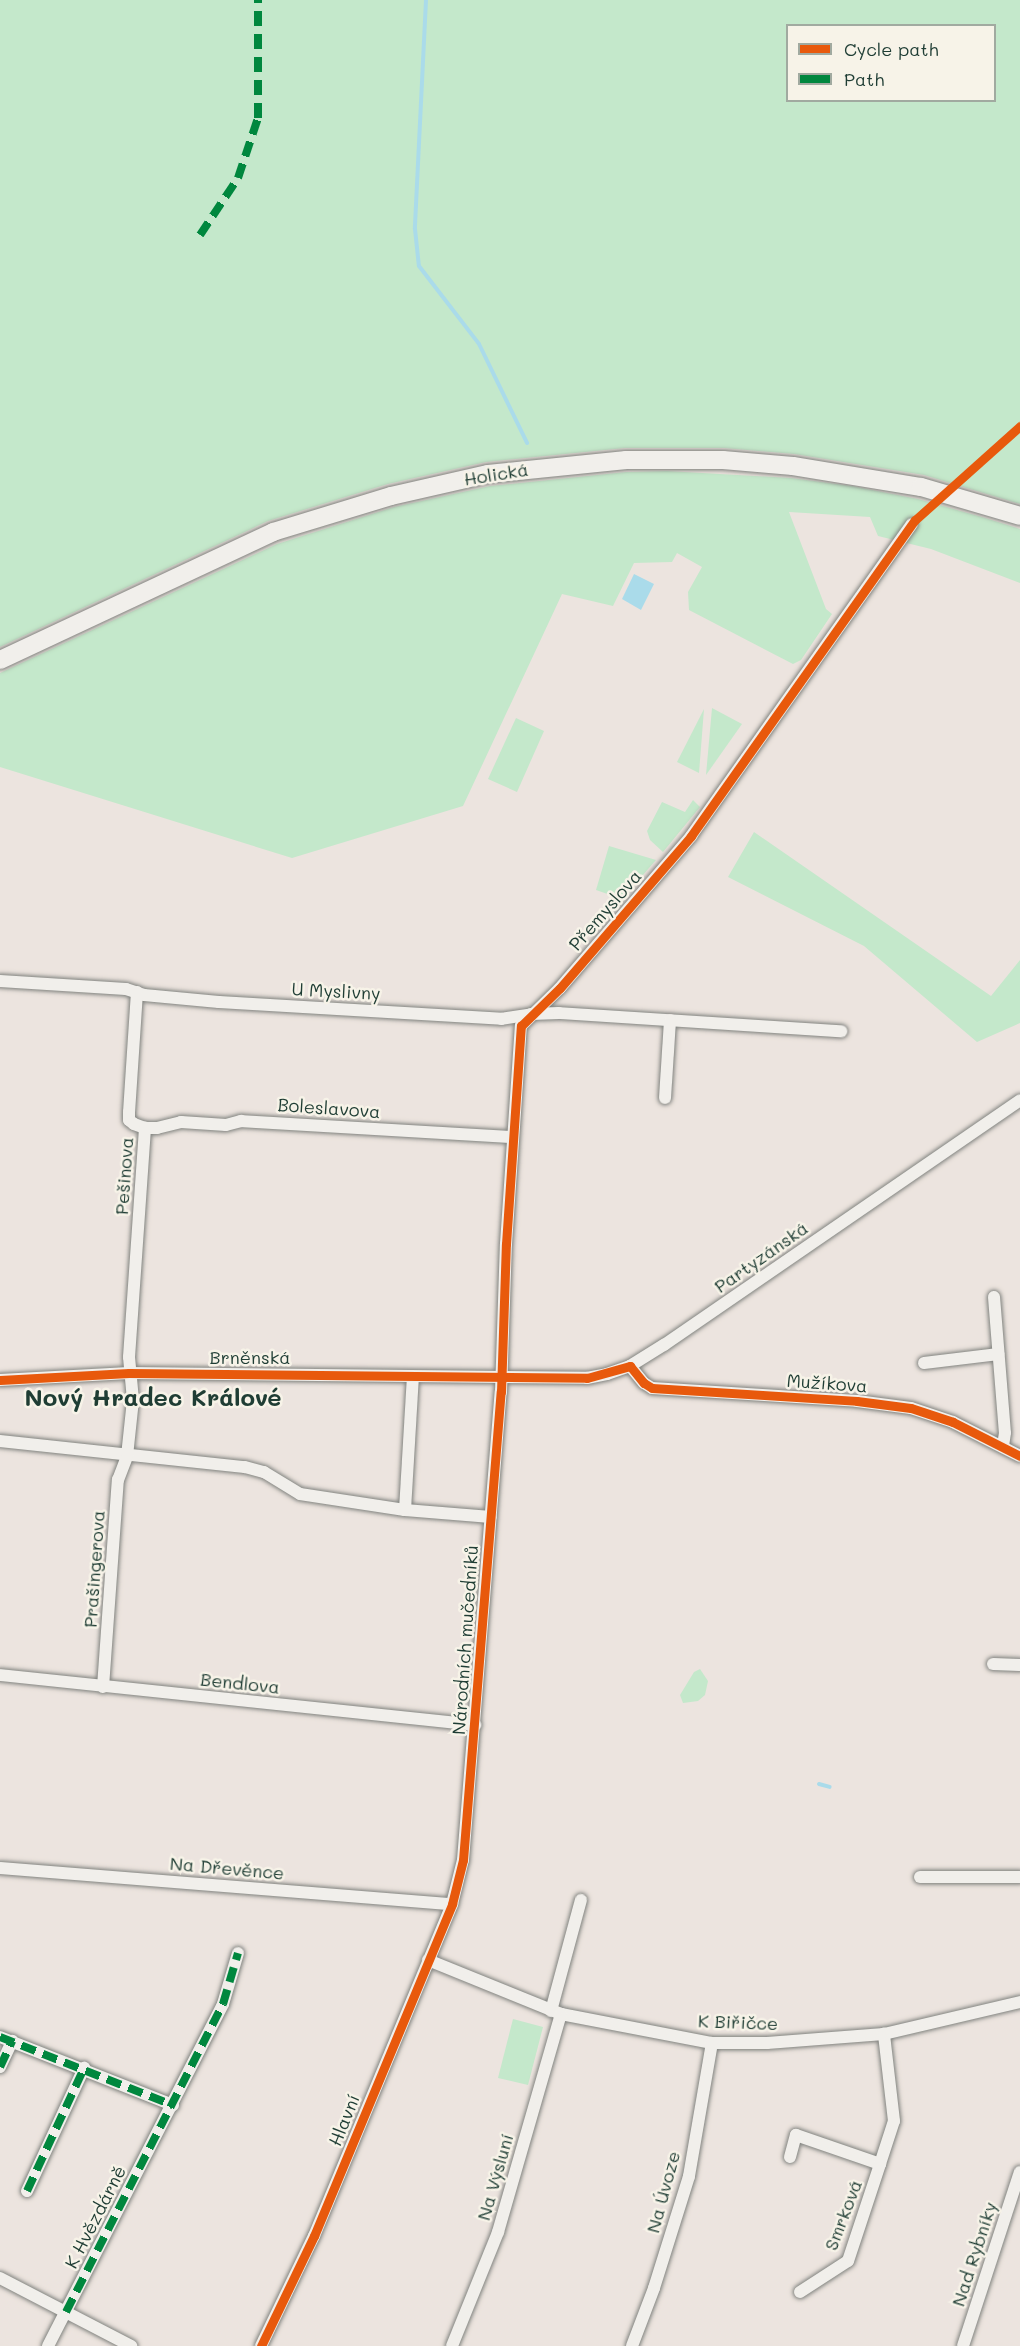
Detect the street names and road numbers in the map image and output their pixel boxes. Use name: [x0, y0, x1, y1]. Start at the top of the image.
street label: Holická: [462, 458, 530, 490]
street label: Přemyslova: [564, 865, 646, 955]
street label: U Myslivny: [291, 978, 381, 1004]
street label: Boleslavova: [277, 1094, 381, 1122]
street label: Pešinova: [111, 1136, 137, 1216]
street label: Partyzánská: [710, 1217, 812, 1297]
street label: Brněnská: [210, 1346, 290, 1368]
street label: Mužíkova: [786, 1369, 868, 1397]
street label: Prašingerova: [79, 1510, 109, 1628]
street label: Národních mučedníků: [448, 1544, 482, 1736]
street label: Bendlova: [199, 1668, 281, 1698]
street label: Na Dřevěnce: [169, 1852, 285, 1884]
street label: K Biřičce: [698, 2010, 778, 2034]
street label: Hlavní: [324, 2091, 364, 2149]
street label: Na Výsluní: [472, 2131, 518, 2223]
street label: Na Úvoze: [642, 2149, 684, 2235]
street label: K Hvězdárně: [60, 2162, 130, 2272]
street label: Smrková: [820, 2177, 866, 2253]
street label: Nad Rybníky: [947, 2199, 1001, 2309]

